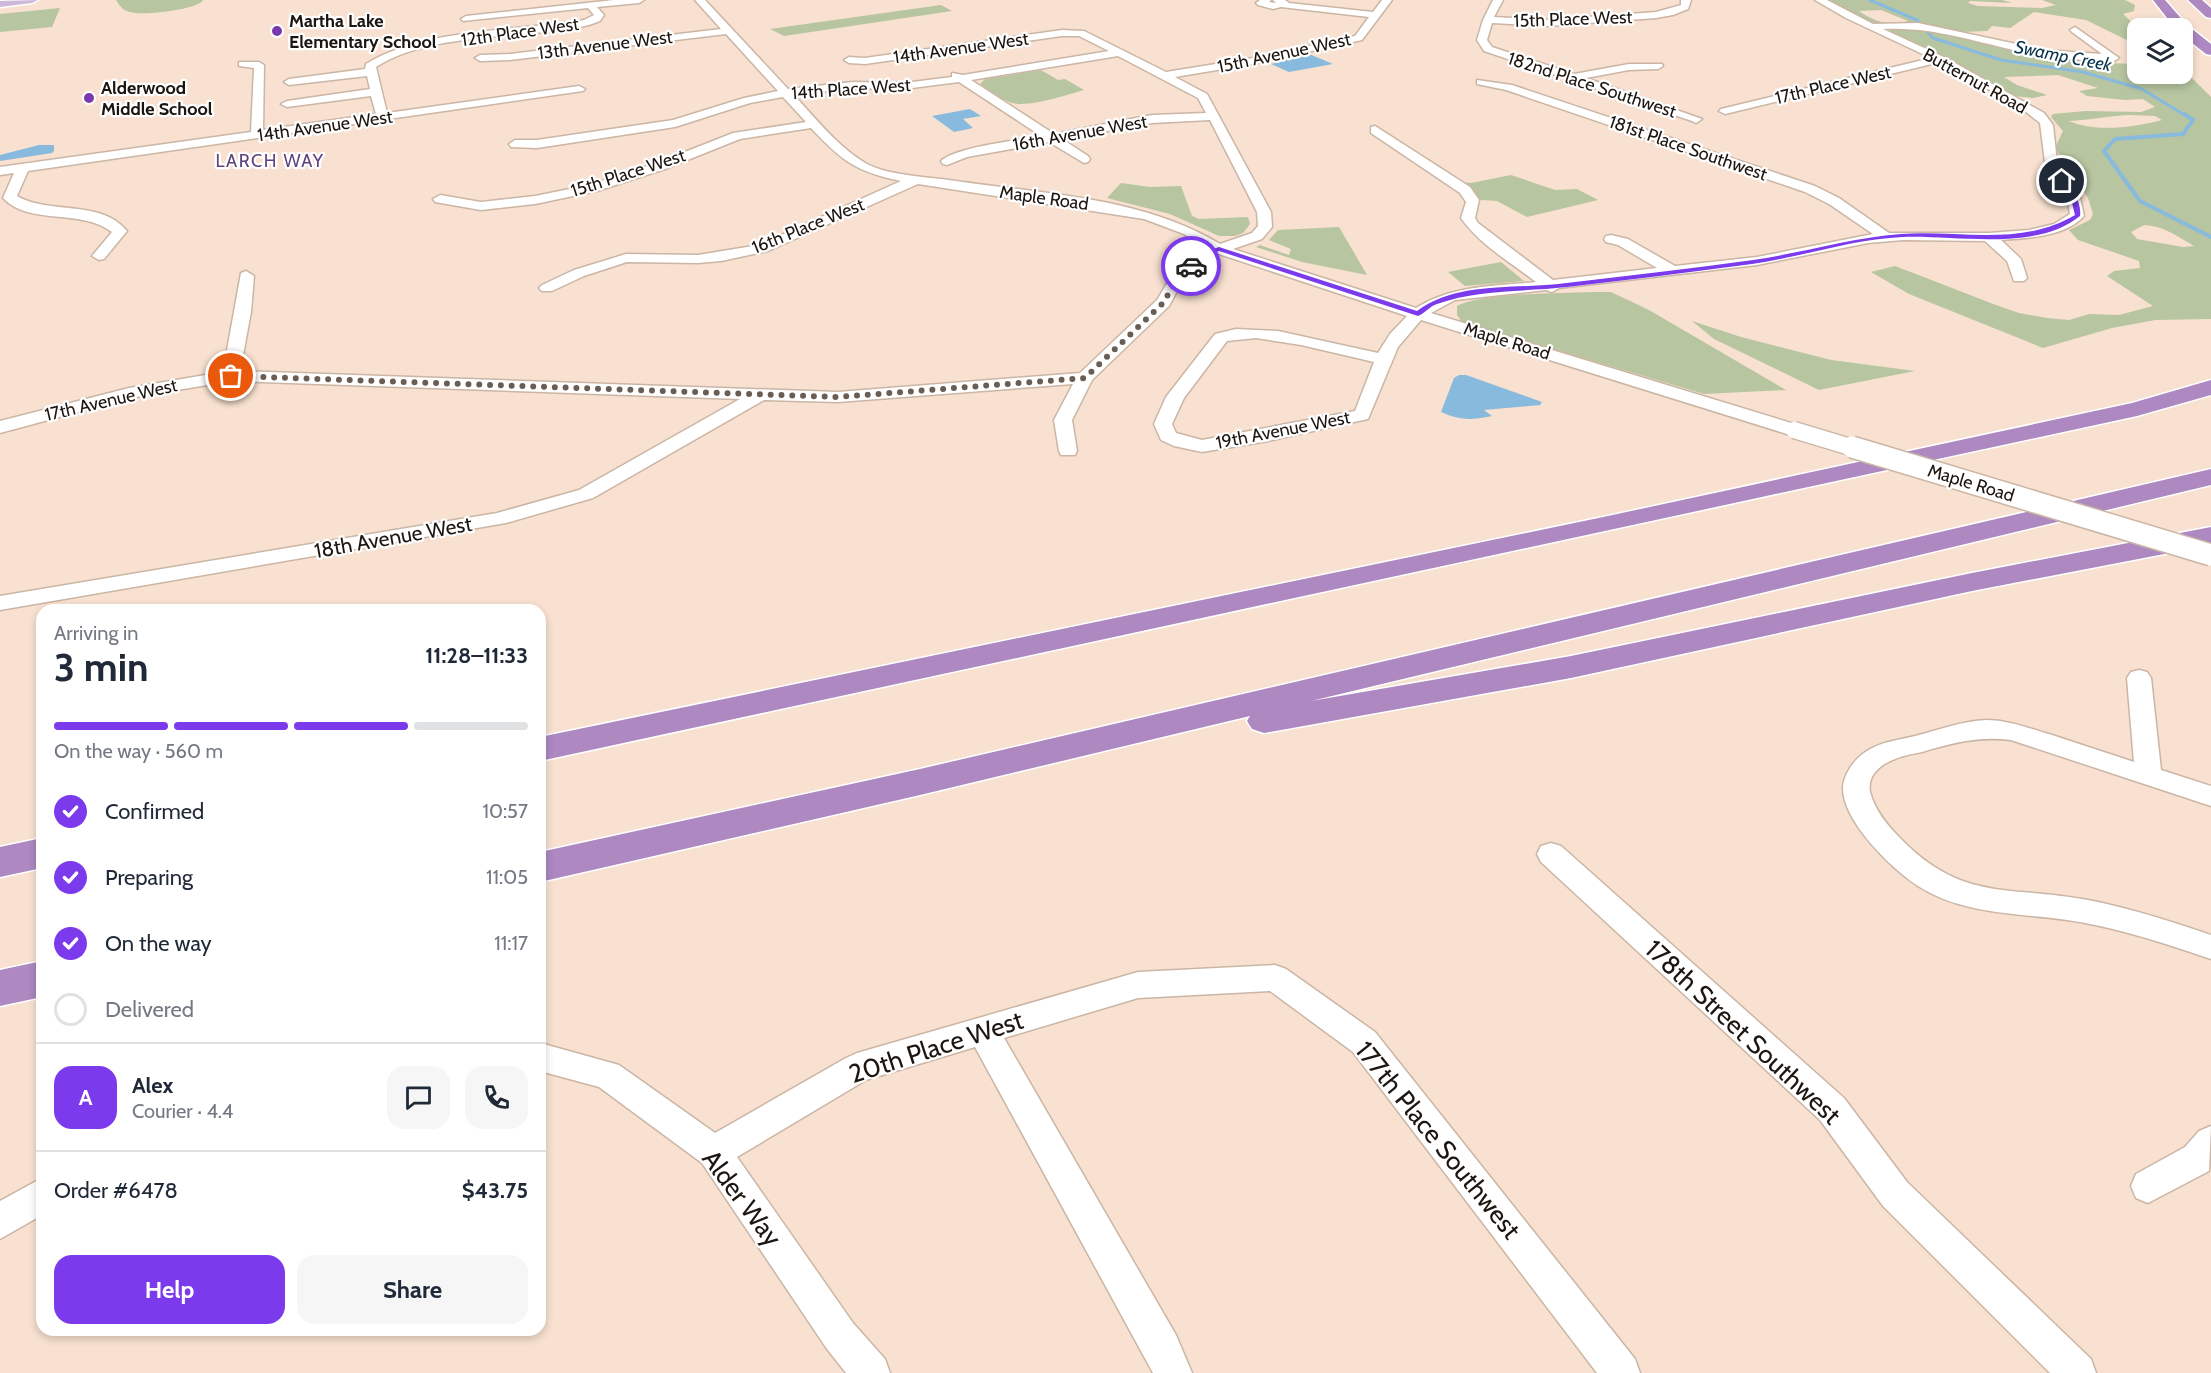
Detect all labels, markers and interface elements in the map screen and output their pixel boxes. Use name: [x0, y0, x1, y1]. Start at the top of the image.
street label: 15th Place West: [1513, 6, 1633, 32]
place label: Martha Lake Elementary School: [289, 10, 437, 53]
street label: 12th Place West: [460, 13, 580, 51]
map controls: [2127, 18, 2193, 84]
button: layers: [2127, 18, 2193, 84]
marker: Martha Lake Elementary School: [270, 24, 284, 38]
street label: 13th Avenue West: [536, 26, 674, 64]
street label: 14th Avenue West: [892, 28, 1030, 68]
street label: 15th Avenue West: [1215, 28, 1353, 78]
water label: Swamp Creek: [2013, 36, 2115, 76]
street label: Butternut Road: [1919, 43, 2031, 119]
street label: 182nd Place Southwest: [1505, 47, 1679, 123]
street label: 17th Place West: [1773, 61, 1893, 109]
street label: 14th Place West: [791, 74, 911, 104]
place label: Alderwood Middle School: [101, 77, 213, 120]
marker: Alderwood Middle School: [82, 91, 96, 105]
street label: 14th Avenue West: [256, 106, 394, 146]
street label: 16th Avenue West: [1011, 110, 1149, 156]
street label: 181st Place Southwest: [1606, 111, 1770, 185]
street label: 15th Place West: [568, 144, 688, 202]
district label: LARCH WAY: [216, 150, 324, 172]
pin: [2036, 155, 2087, 206]
icon: home: [2045, 164, 2078, 197]
street label: Maple Road: [998, 181, 1090, 215]
street label: 16th Place West: [749, 193, 867, 259]
courier: [1161, 236, 1221, 296]
icon: car: [1175, 250, 1208, 283]
street label: Maple Road: [1461, 317, 1553, 365]
pin: [205, 350, 256, 401]
icon: bag: [214, 359, 247, 392]
street label: 17th Avenue West: [43, 374, 179, 426]
street label: 19th Avenue West: [1214, 406, 1352, 454]
street label: Maple Road: [1925, 459, 2017, 507]
street label: 18th Avenue West: [312, 511, 474, 563]
text: Arriving in: [54, 621, 138, 645]
text: 11:28–11:33: [425, 642, 528, 669]
text: 3 min: [54, 643, 149, 691]
text: On the way · 560 m: [54, 739, 223, 763]
icon: check: [54, 795, 87, 828]
text: Confirmed: [105, 798, 204, 825]
text: 10:57: [482, 799, 528, 823]
icon: check: [54, 861, 87, 894]
text: Preparing: [105, 864, 193, 891]
text: 11:05: [486, 865, 528, 889]
icon: check: [54, 927, 87, 960]
text: On the way: [105, 930, 212, 957]
text: 11:17: [494, 931, 528, 955]
street label: 178th Street Southwest: [1638, 933, 1848, 1131]
text: Delivered: [105, 996, 194, 1023]
street label: 20th Place West: [845, 1004, 1027, 1090]
street label: 177th Place Southwest: [1349, 1035, 1528, 1245]
button: chat: [387, 1066, 450, 1129]
button: phone: [465, 1066, 528, 1129]
text: Alex: [132, 1072, 173, 1099]
text: A: [79, 1084, 92, 1111]
text: Courier · 4.4: [132, 1099, 233, 1123]
street label: Alder Way: [695, 1144, 789, 1252]
text: Order #6478: [54, 1177, 178, 1204]
text: $43.75: [462, 1177, 528, 1204]
button: Help: [54, 1255, 285, 1324]
button: Share: [297, 1255, 528, 1324]

